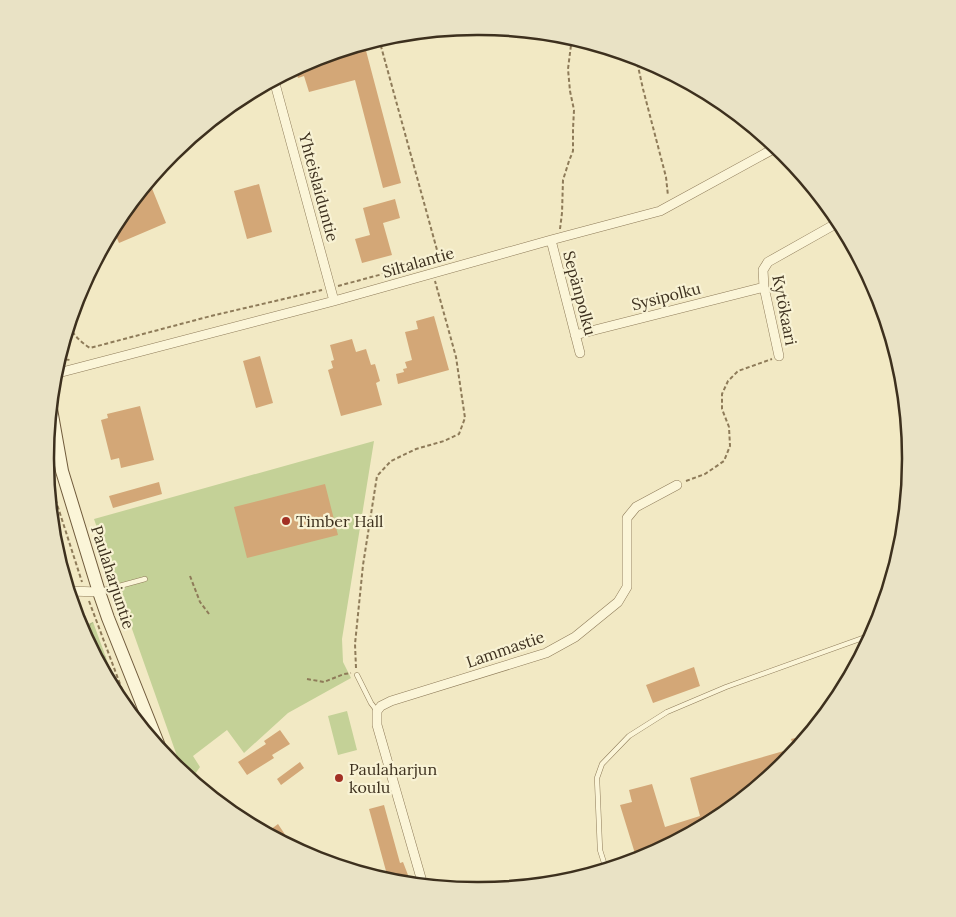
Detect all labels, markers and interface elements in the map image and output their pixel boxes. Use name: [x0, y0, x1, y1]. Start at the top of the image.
street label: Yhteislaiduntie: [295, 129, 343, 244]
street label: Siltalantie: [380, 242, 457, 282]
street label: Sepänpolku: [559, 249, 601, 338]
street label: Kytökaari: [768, 273, 802, 347]
street label: Sysipolku: [629, 278, 703, 314]
place label: Timber Hall: [296, 511, 383, 531]
marker: Timber Hall: [280, 515, 292, 527]
street label: Paulaharjuntie: [87, 523, 139, 631]
street label: Lammastie: [463, 626, 547, 672]
place label: Paulaharjun koulu: [349, 759, 437, 797]
marker: Paulaharjun koulu: [333, 772, 345, 784]

